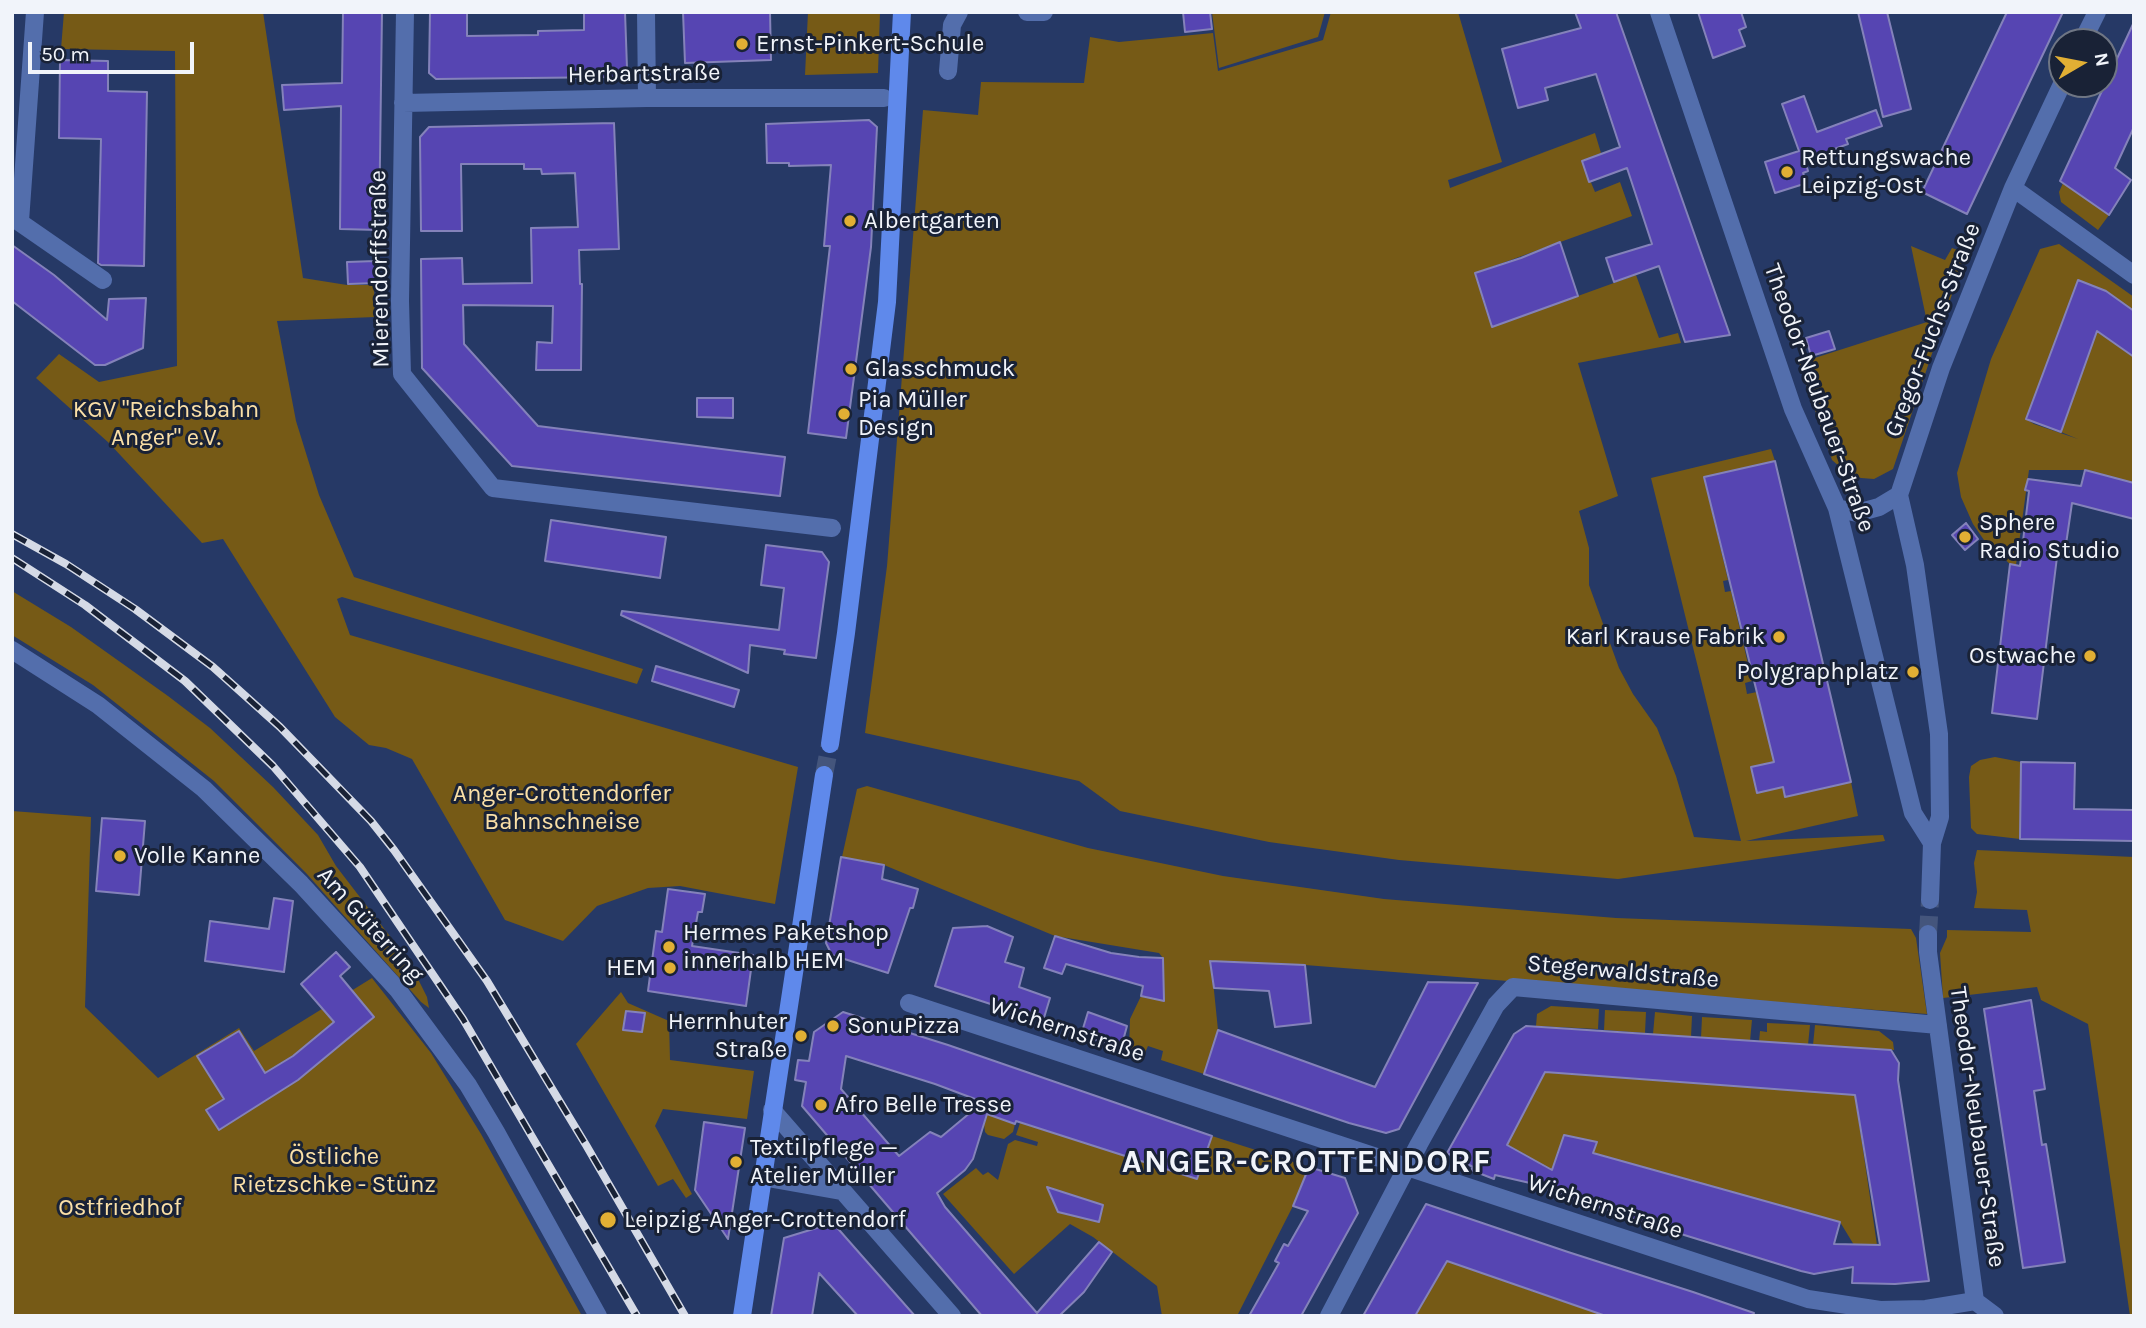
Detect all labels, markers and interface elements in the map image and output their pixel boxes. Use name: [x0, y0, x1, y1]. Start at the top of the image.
scale bar: [32, 28, 198, 72]
north arrow: [2048, 28, 2118, 98]
place label: Ernst-Pinkert-Schule: [756, 30, 984, 58]
marker: Ernst-Pinkert-Schule: [734, 36, 750, 52]
text: 50 m: [41, 42, 90, 66]
text: N: [2090, 51, 2114, 68]
street label: Herbartstraße: [567, 58, 721, 90]
place label: Rettungswache Leipzig-Ost: [1801, 144, 1971, 200]
marker: Rettungswache Leipzig-Ost: [1779, 164, 1795, 180]
street label: Mierendorffstraße: [364, 170, 396, 368]
place label: Albertgarten: [864, 207, 1000, 235]
marker: Albertgarten: [842, 213, 858, 229]
street label: Gregor-Fuchs-Straße: [1879, 219, 1987, 441]
street label: Theodor-Neubauer-Straße: [1757, 260, 1881, 536]
place label: Glasschmuck: [865, 355, 1015, 383]
marker: Glasschmuck: [843, 361, 859, 377]
place label: Pia Müller Design: [858, 386, 967, 442]
park label: KGV "Reichsbahn Anger" e.V.: [73, 396, 259, 452]
marker: Pia Müller Design: [836, 406, 852, 422]
place label: Sphere Radio Studio: [1979, 509, 2120, 565]
marker: Sphere Radio Studio: [1957, 529, 1973, 545]
place label: Karl Krause Fabrik: [1566, 623, 1765, 651]
marker: Karl Krause Fabrik: [1771, 629, 1787, 645]
place label: Ostwache: [1969, 642, 2076, 670]
marker: Ostwache: [2082, 648, 2098, 664]
place label: Polygraphplatz: [1737, 658, 1899, 686]
marker: Polygraphplatz: [1905, 664, 1921, 680]
park label: Anger-Crottendorfer Bahnschneise: [453, 780, 671, 836]
place label: Volle Kanne: [134, 842, 260, 870]
marker: Volle Kanne: [112, 848, 128, 864]
street label: Am Güterring: [311, 861, 429, 989]
place label: Hermes Paketshop innerhalb HEM: [683, 919, 889, 975]
marker: Hermes Paketshop innerhalb HEM: [661, 939, 677, 955]
street label: Stegerwaldstraße: [1526, 949, 1720, 995]
place label: HEM: [606, 954, 656, 982]
marker: HEM: [662, 960, 678, 976]
street label: Theodor-Neubauer-Straße: [1943, 985, 2011, 1269]
street label: Wichernstraße: [986, 991, 1148, 1069]
place label: Herrnhuter Straße: [668, 1008, 787, 1064]
place label: SonuPizza: [847, 1012, 960, 1040]
marker: SonuPizza: [825, 1018, 841, 1034]
marker: Herrnhuter Straße: [793, 1028, 809, 1044]
place label: Afro Belle Tresse: [835, 1091, 1012, 1119]
marker: Afro Belle Tresse: [813, 1097, 829, 1113]
place label: Textilpflege — Atelier Müller: [750, 1134, 898, 1190]
park label: Östliche Rietzschke - Stünz: [232, 1143, 436, 1199]
district label: ANGER-CROTTENDORF: [1124, 1144, 1490, 1182]
marker: Textilpflege — Atelier Müller: [728, 1154, 744, 1170]
street label: Wichernstraße: [1524, 1168, 1686, 1246]
park label: Ostfriedhof: [58, 1194, 182, 1222]
place label: Leipzig-Anger-Crottendorf: [624, 1206, 906, 1234]
marker: Leipzig-Anger-Crottendorf: [598, 1210, 618, 1230]

